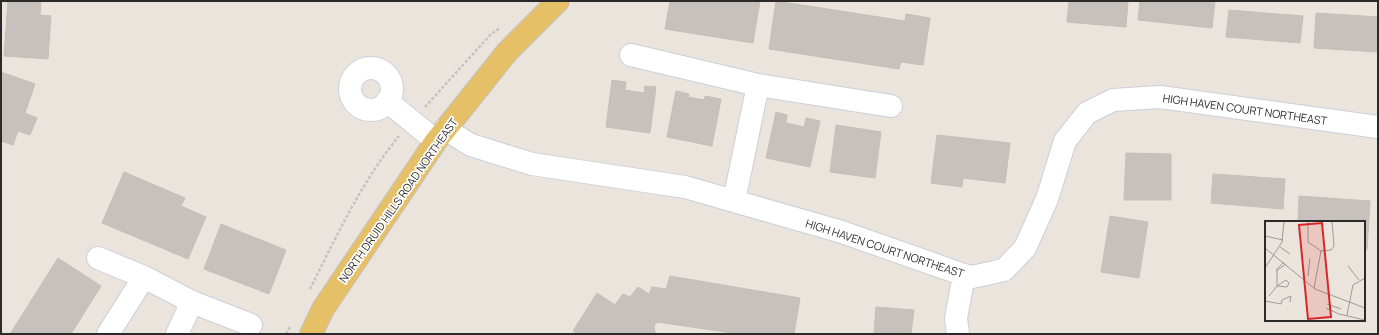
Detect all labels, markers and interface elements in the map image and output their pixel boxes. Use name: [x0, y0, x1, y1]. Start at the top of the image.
street label: HIGH HAVEN COURT NORTHEAST: [1162, 90, 1329, 128]
street label: NORTH DRUID HILLS ROAD NORTHEAST: [335, 115, 461, 285]
street label: HIGH HAVEN COURT NORTHEAST: [804, 215, 967, 281]
inset map: [1265, 221, 1365, 321]

